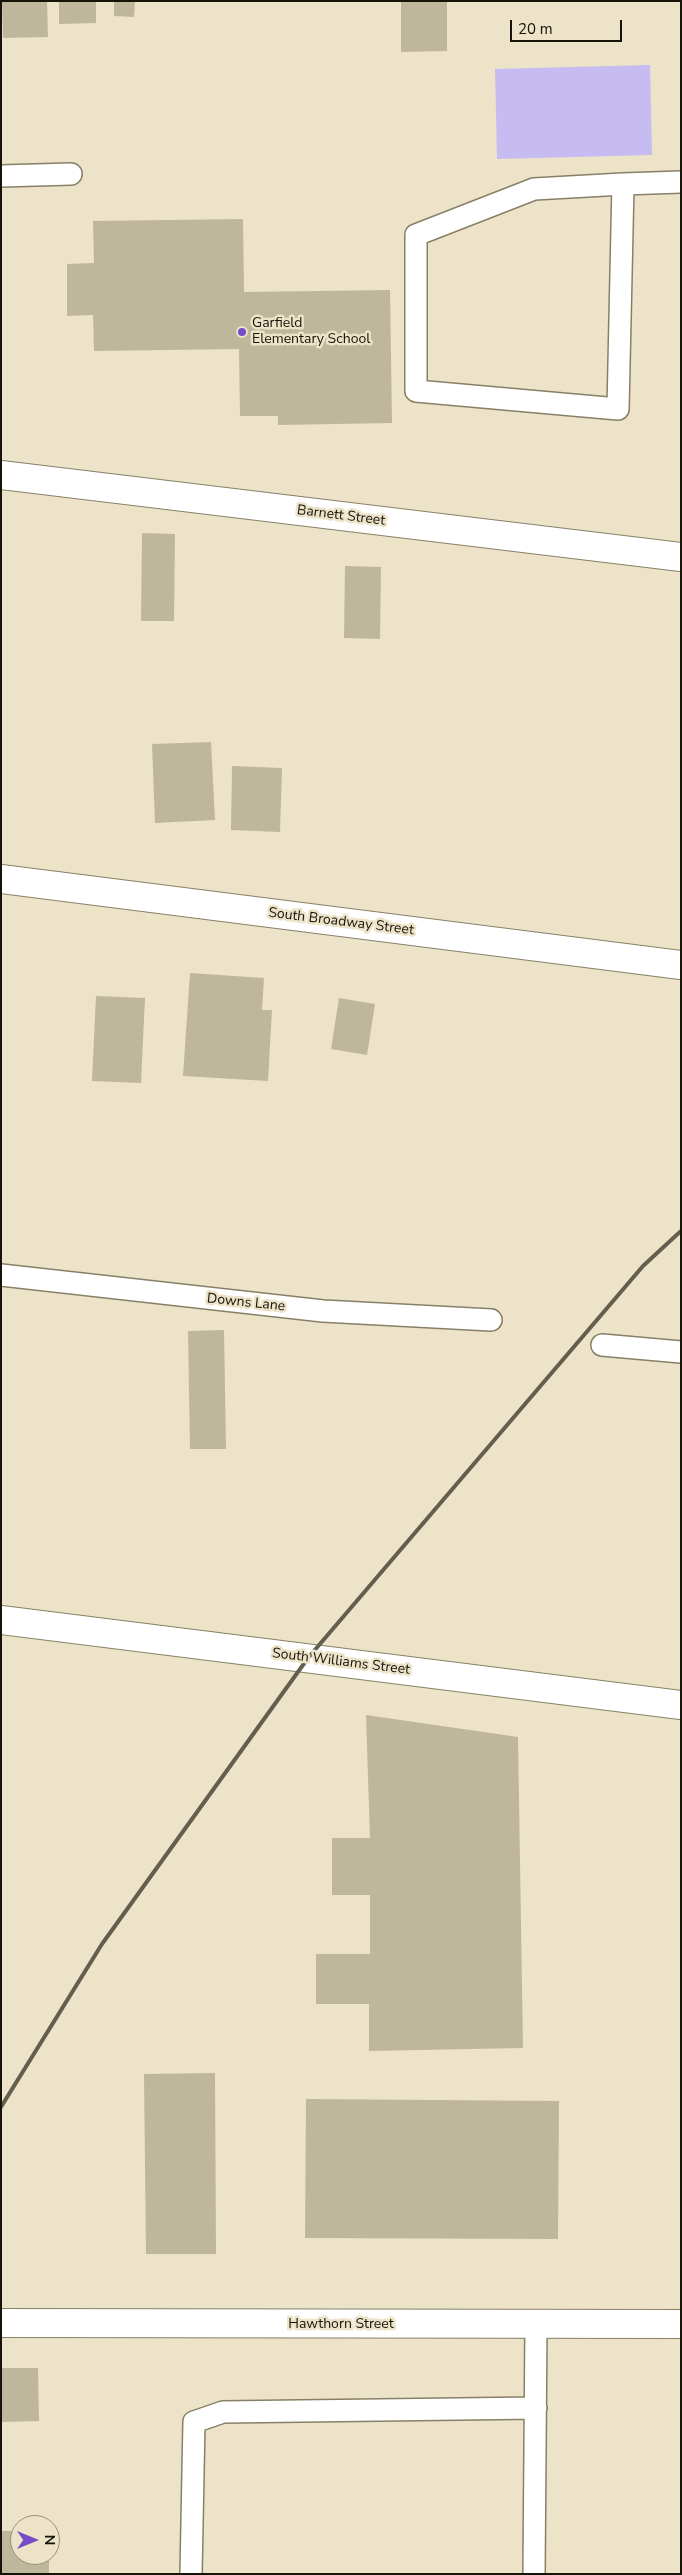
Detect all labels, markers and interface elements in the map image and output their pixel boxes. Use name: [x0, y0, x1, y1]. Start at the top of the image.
scale bar: [512, 10, 624, 42]
text: 20 m: [518, 19, 553, 39]
place label: Garfield Elementary School: [252, 316, 370, 348]
marker: Garfield Elementary School: [236, 326, 248, 338]
street label: Barnett Street: [296, 502, 386, 530]
street label: South Broadway Street: [267, 905, 415, 939]
street label: Downs Lane: [206, 1291, 286, 1315]
street label: South Williams Street: [271, 1645, 411, 1679]
street label: Hawthorn Street: [288, 2317, 394, 2333]
north arrow: [10, 2515, 60, 2565]
text: N: [40, 2535, 59, 2545]

